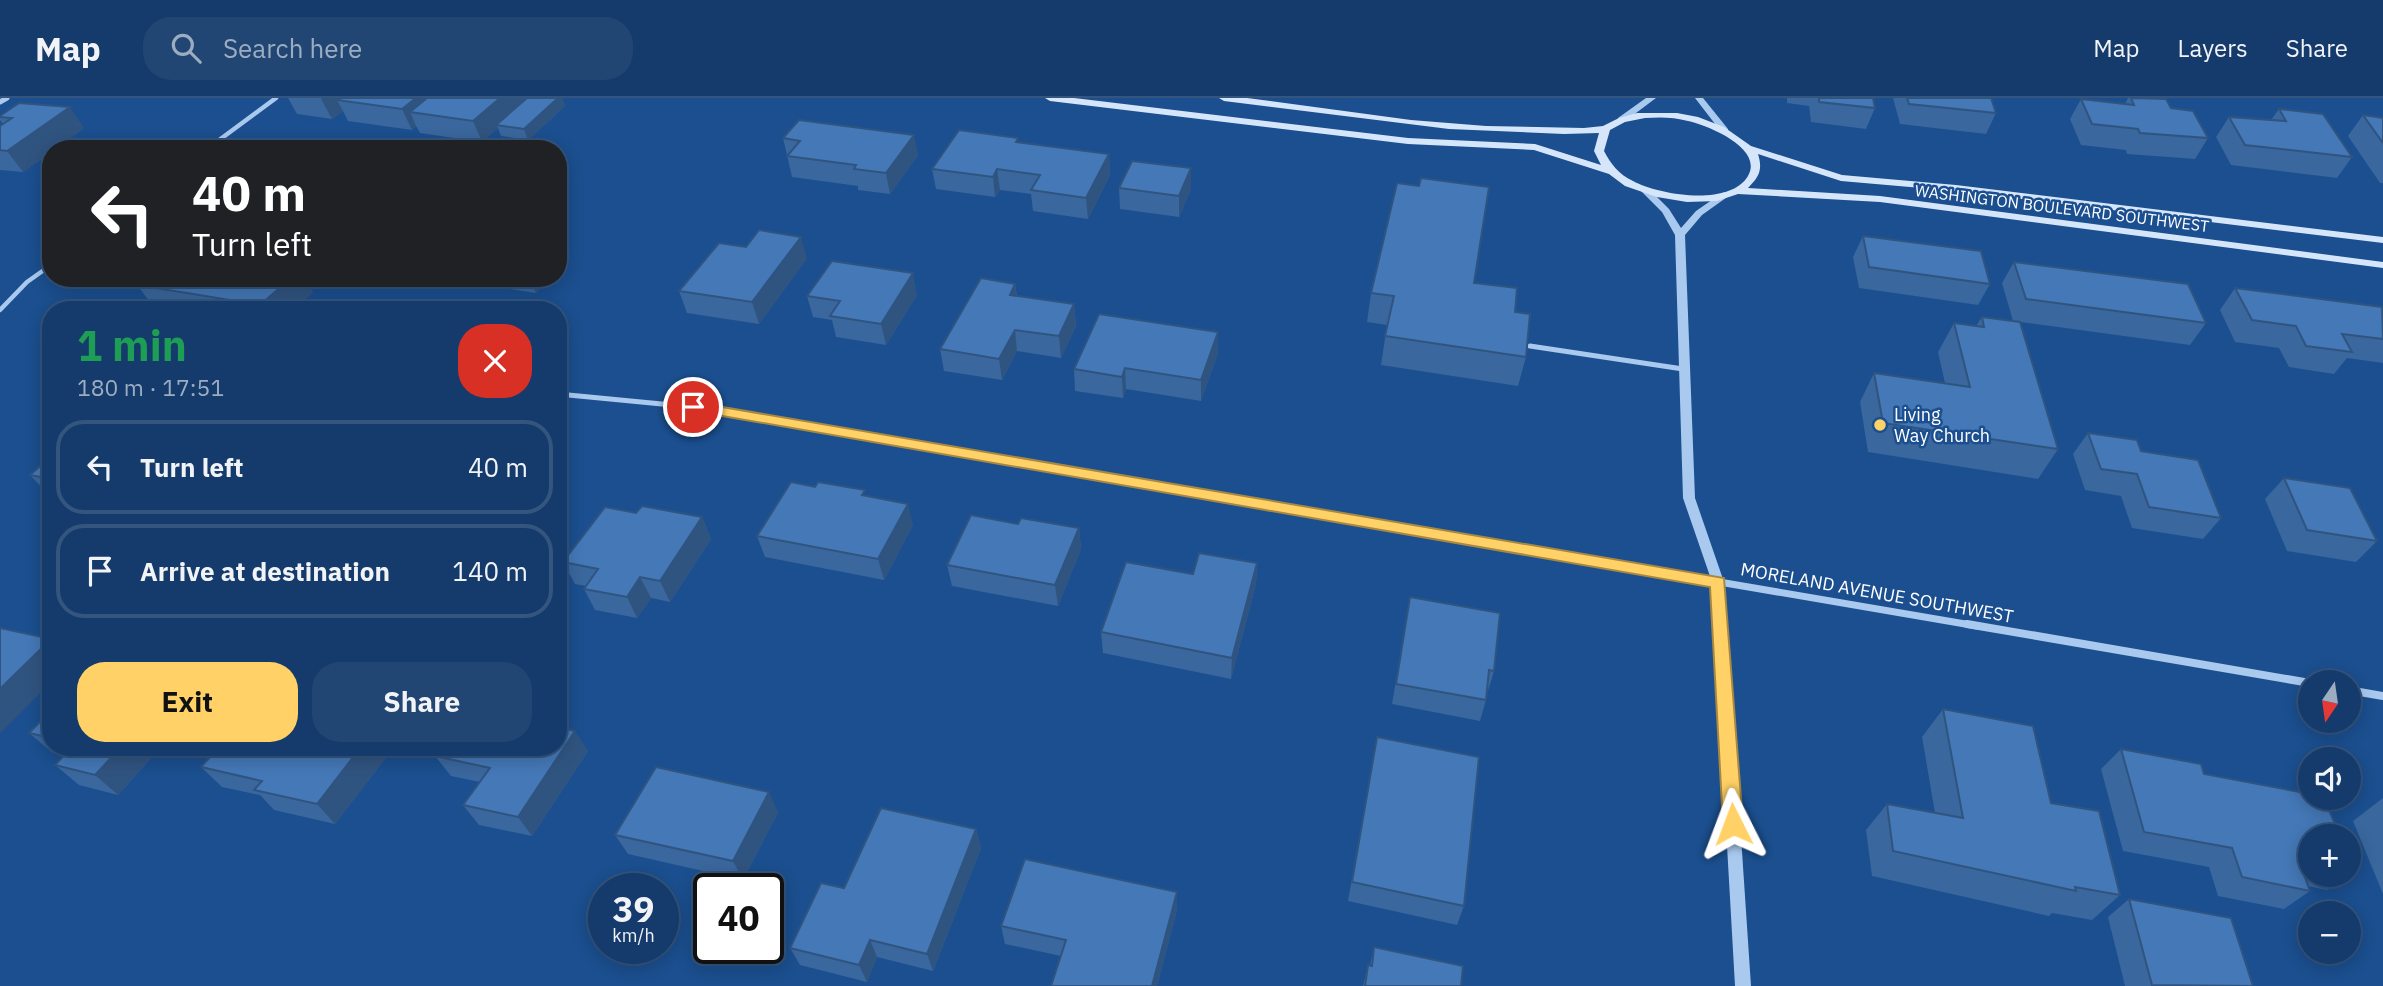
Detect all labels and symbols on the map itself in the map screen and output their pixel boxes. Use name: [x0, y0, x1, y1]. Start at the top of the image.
street label: WASHINGTON BOULEVARD SOUTHWEST: [1914, 180, 2210, 236]
pin: [663, 377, 723, 437]
place label: Living Way Church: [1894, 403, 1990, 447]
marker: Living Way Church: [1872, 417, 1888, 433]
street label: MORELAND AVENUE SOUTHWEST: [1739, 557, 2015, 628]
north arrow: [2298, 670, 2361, 733]
position arrow: [1696, 787, 1770, 861]
speed limit sign: 40: [693, 873, 784, 964]

